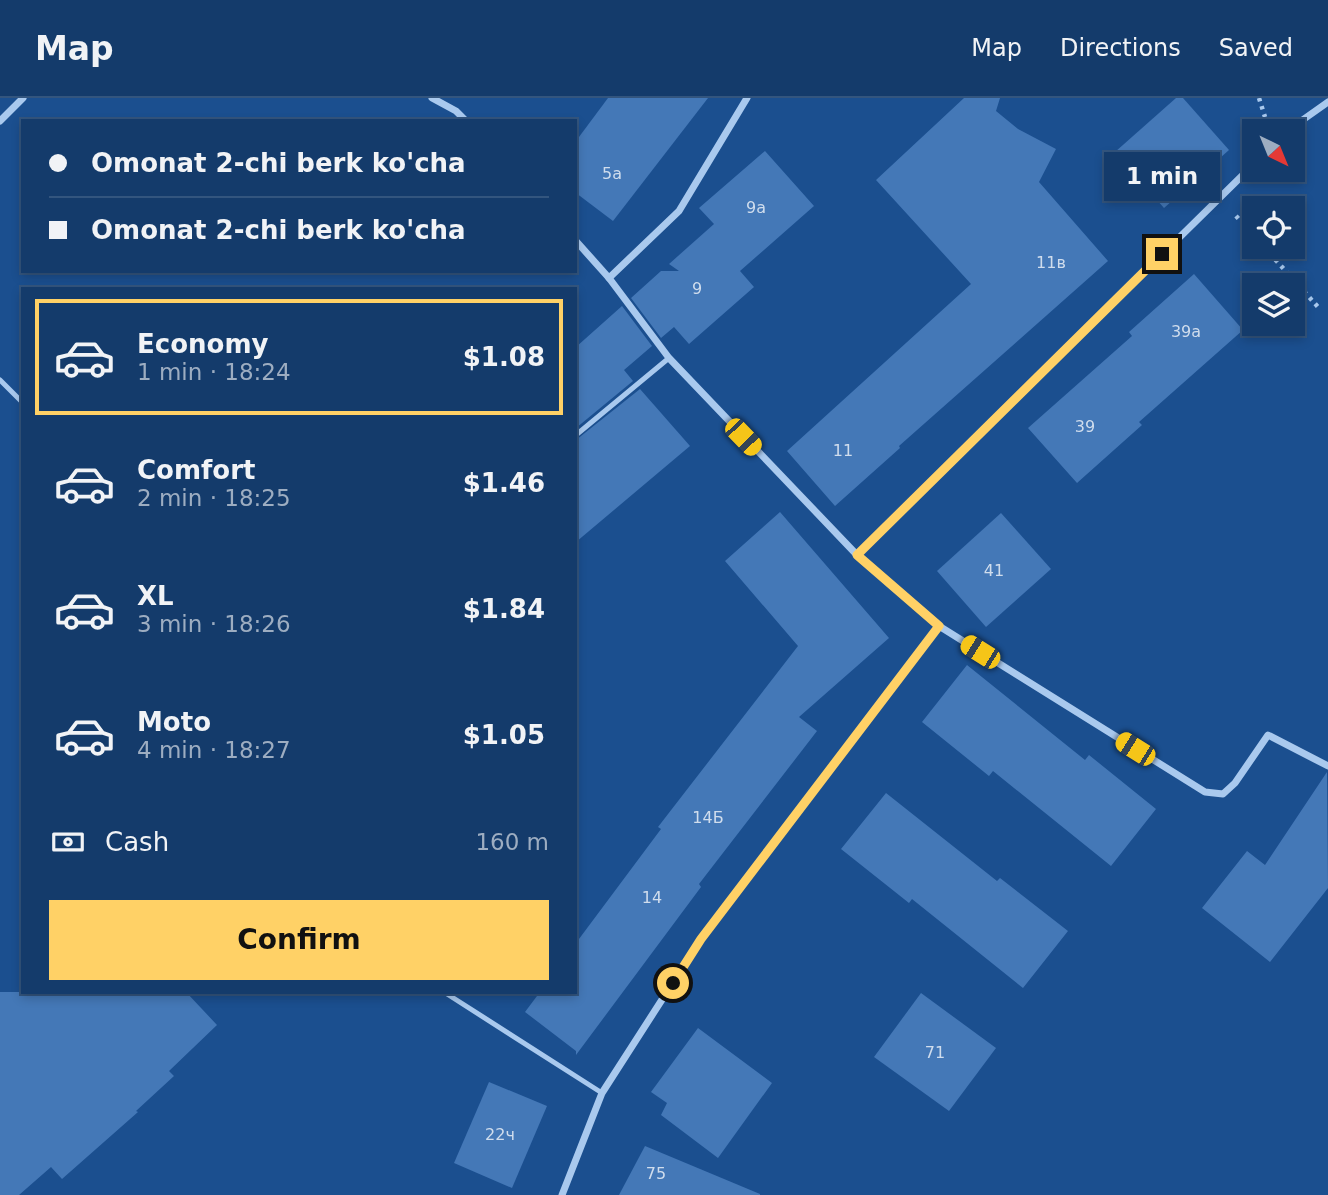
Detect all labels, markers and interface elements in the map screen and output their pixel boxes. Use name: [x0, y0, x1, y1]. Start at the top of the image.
text: Map: [35, 29, 114, 68]
text: Map: [971, 34, 1022, 62]
text: Directions: [1060, 34, 1181, 62]
text: Saved: [1219, 34, 1293, 62]
north arrow: [1242, 119, 1306, 182]
map controls: [1242, 119, 1305, 336]
text: Omonat 2-chi berk ko'cha: [91, 148, 466, 178]
callout: 1 min: [1104, 152, 1220, 202]
text: 1 min: [1126, 163, 1198, 189]
house number: 5a: [602, 164, 622, 183]
button: locate: [1242, 196, 1305, 259]
house number: 9a: [746, 198, 766, 217]
text: Omonat 2-chi berk ko'cha: [91, 215, 466, 245]
route end: [1146, 238, 1178, 270]
house number: 11в: [1036, 253, 1066, 272]
button: layers: [1242, 273, 1305, 336]
house number: 9: [692, 279, 702, 298]
house number: 39a: [1171, 322, 1201, 341]
icon: car: [53, 326, 116, 389]
text: Economy: [137, 329, 268, 359]
text: $1.08: [463, 342, 545, 372]
text: 1 min · 18:24: [137, 359, 291, 385]
car: [721, 415, 766, 459]
house number: 39: [1075, 417, 1095, 436]
house number: 11: [833, 441, 853, 460]
icon: car: [53, 452, 116, 515]
text: Comfort: [137, 455, 255, 485]
text: $1.46: [463, 468, 545, 498]
text: 2 min · 18:25: [137, 485, 291, 511]
house number: 41: [984, 561, 1004, 580]
icon: car: [53, 578, 116, 641]
text: XL: [137, 581, 174, 611]
text: $1.84: [463, 594, 545, 624]
text: 3 min · 18:26: [137, 611, 291, 637]
car: [957, 632, 1004, 672]
icon: car: [53, 704, 116, 767]
text: Moto: [137, 707, 211, 737]
text: $1.05: [463, 720, 545, 750]
car: [1112, 729, 1159, 769]
text: 4 min · 18:27: [137, 737, 291, 763]
house number: 14Б: [692, 808, 724, 827]
icon: cash: [49, 823, 87, 861]
text: Cash: [105, 827, 169, 857]
text: 160 m: [475, 829, 549, 855]
house number: 14: [642, 888, 662, 907]
button: Confirm: [49, 900, 549, 980]
route start: [657, 967, 689, 999]
house number: 71: [925, 1043, 945, 1062]
house number: 22ч: [485, 1125, 515, 1144]
house number: 75: [646, 1164, 666, 1183]

